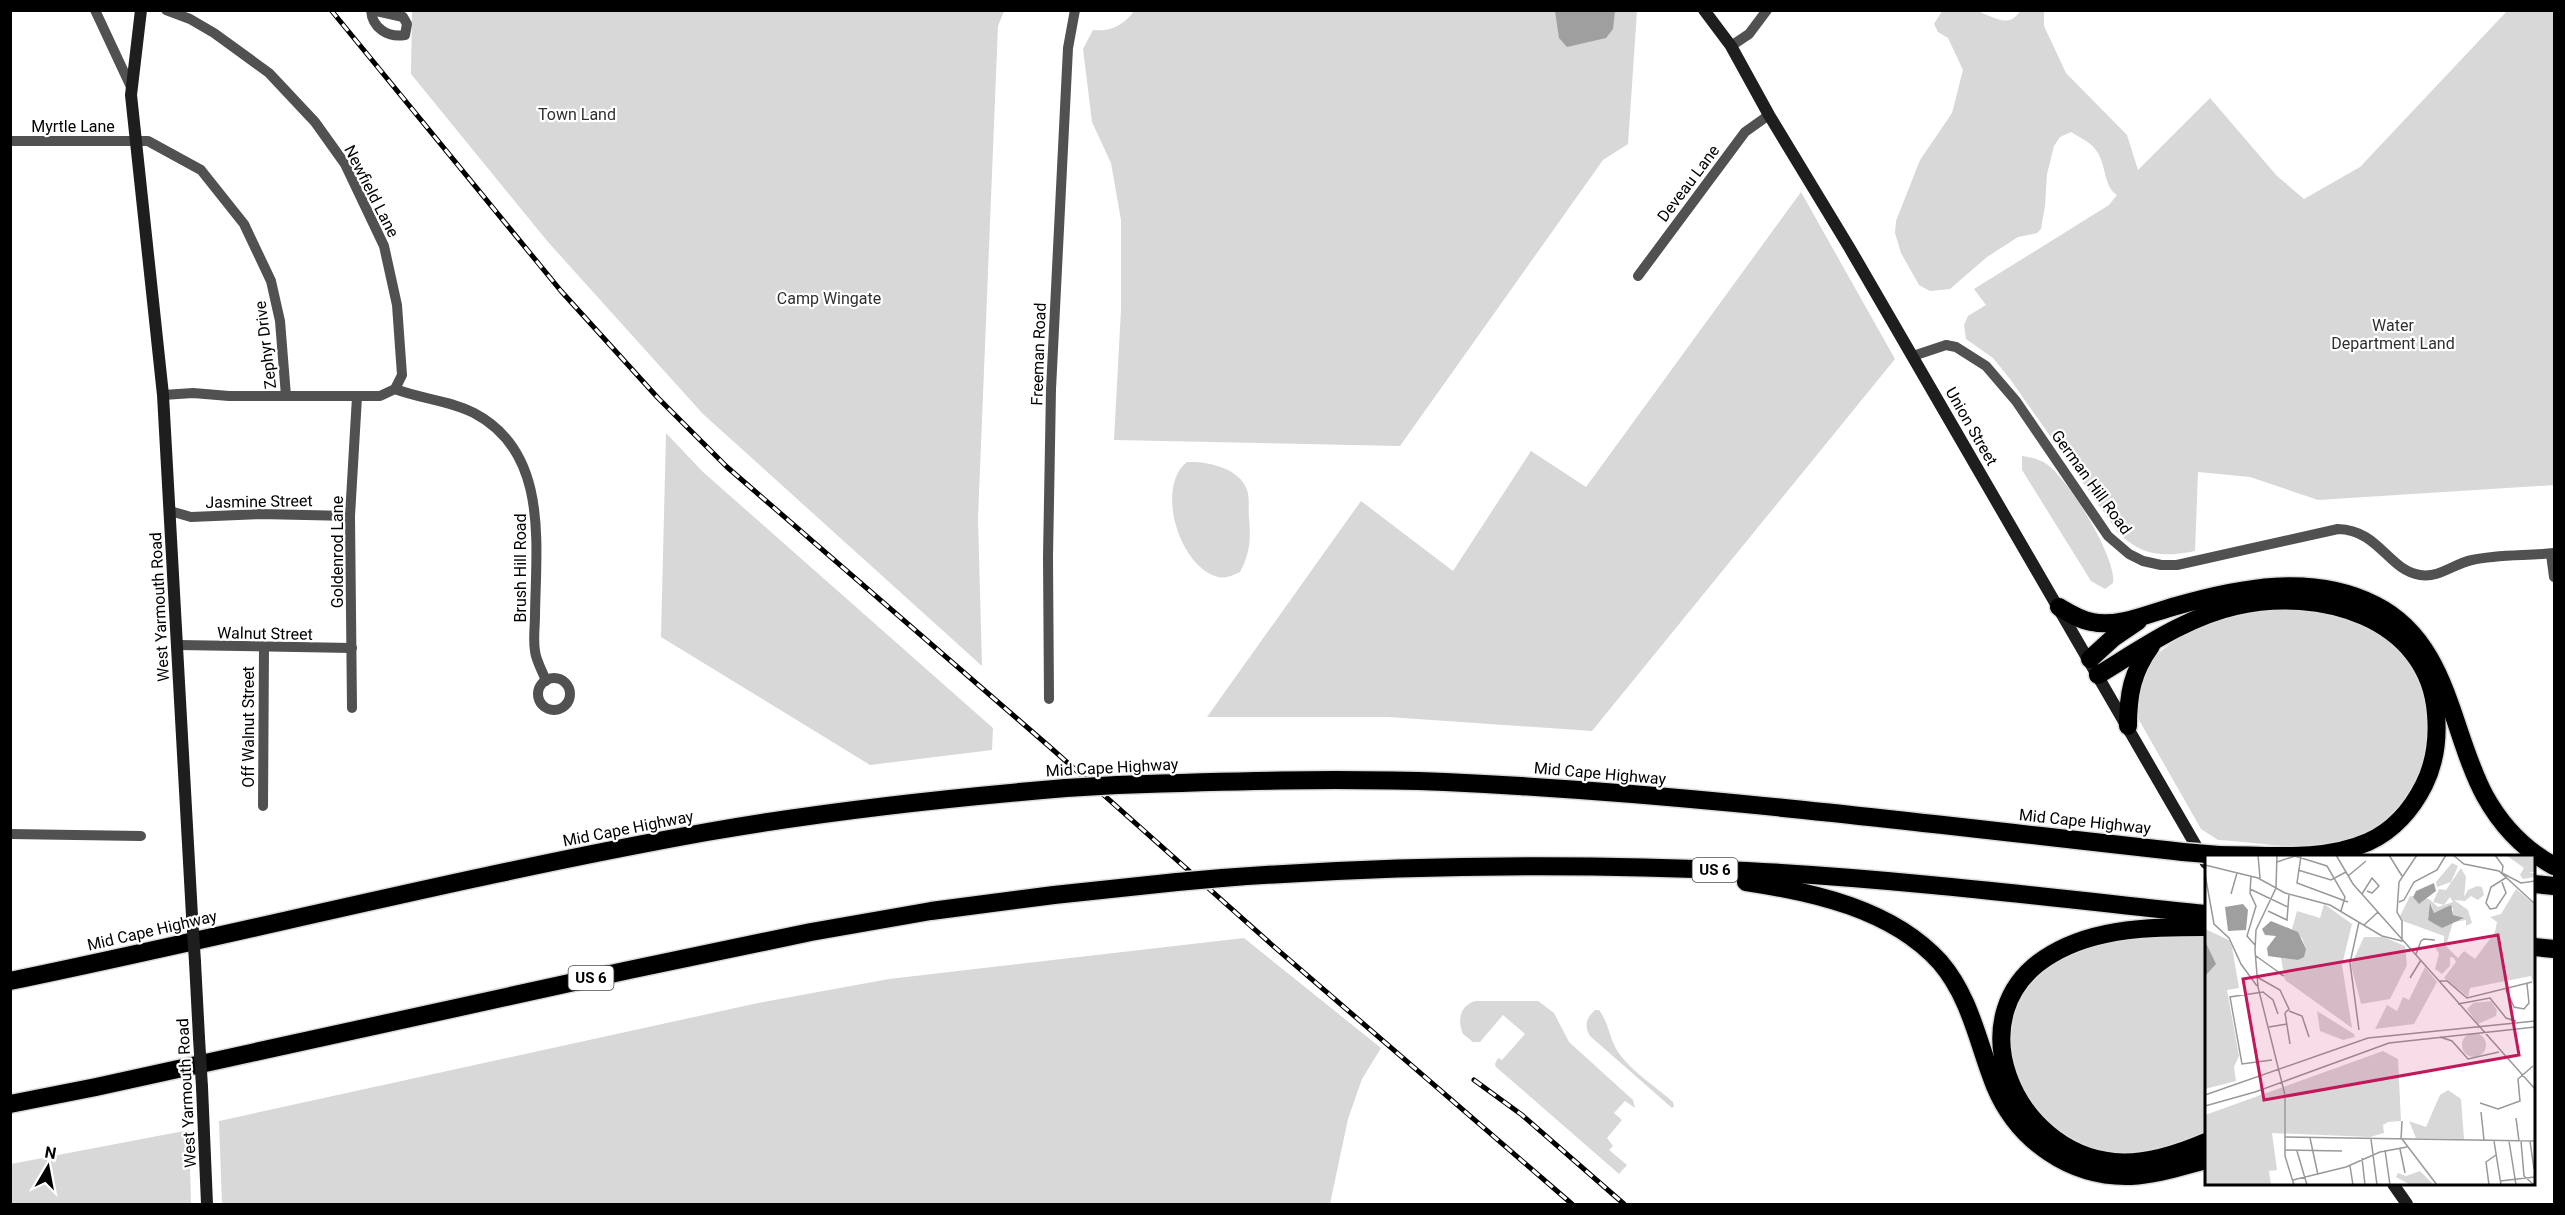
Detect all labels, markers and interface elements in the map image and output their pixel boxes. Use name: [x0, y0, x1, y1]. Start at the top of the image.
park label: Town Land: [538, 105, 616, 124]
street label: Myrtle Lane: [31, 117, 115, 136]
street label: Deveau Lane: [1653, 141, 1723, 225]
street label: Newfield Lane: [340, 142, 403, 240]
park label: Camp Wingate: [777, 289, 881, 308]
street label: Zephyr Drive: [251, 300, 280, 390]
street label: Freeman Road: [1027, 302, 1050, 406]
park label: Water Department Land: [2331, 316, 2455, 353]
street label: Union Street: [1942, 384, 2002, 469]
street label: German Hill Road: [2047, 427, 2136, 538]
street label: Jasmine Street: [205, 491, 313, 512]
street label: Goldenrod Lane: [328, 496, 347, 608]
street label: Brush Hill Road: [511, 513, 530, 623]
street label: West Yarmouth Road: [146, 532, 173, 682]
street label: Walnut Street: [217, 623, 313, 644]
street label: Off Walnut Street: [239, 666, 258, 788]
street label: Mid Cape Highway: [1045, 755, 1179, 780]
street label: Mid Cape Highway: [1533, 758, 1667, 789]
street label: Mid Cape Highway: [2018, 805, 2152, 838]
street label: Mid Cape Highway: [561, 806, 695, 850]
inset map: [2205, 855, 2535, 1185]
road number: US 6: [1692, 858, 1738, 882]
street label: Mid Cape Highway: [85, 906, 219, 955]
road number: US 6: [568, 966, 614, 990]
street label: West Yarmouth Road: [173, 1018, 200, 1168]
north arrow: [18, 1137, 78, 1197]
text: N: [43, 1142, 58, 1163]

